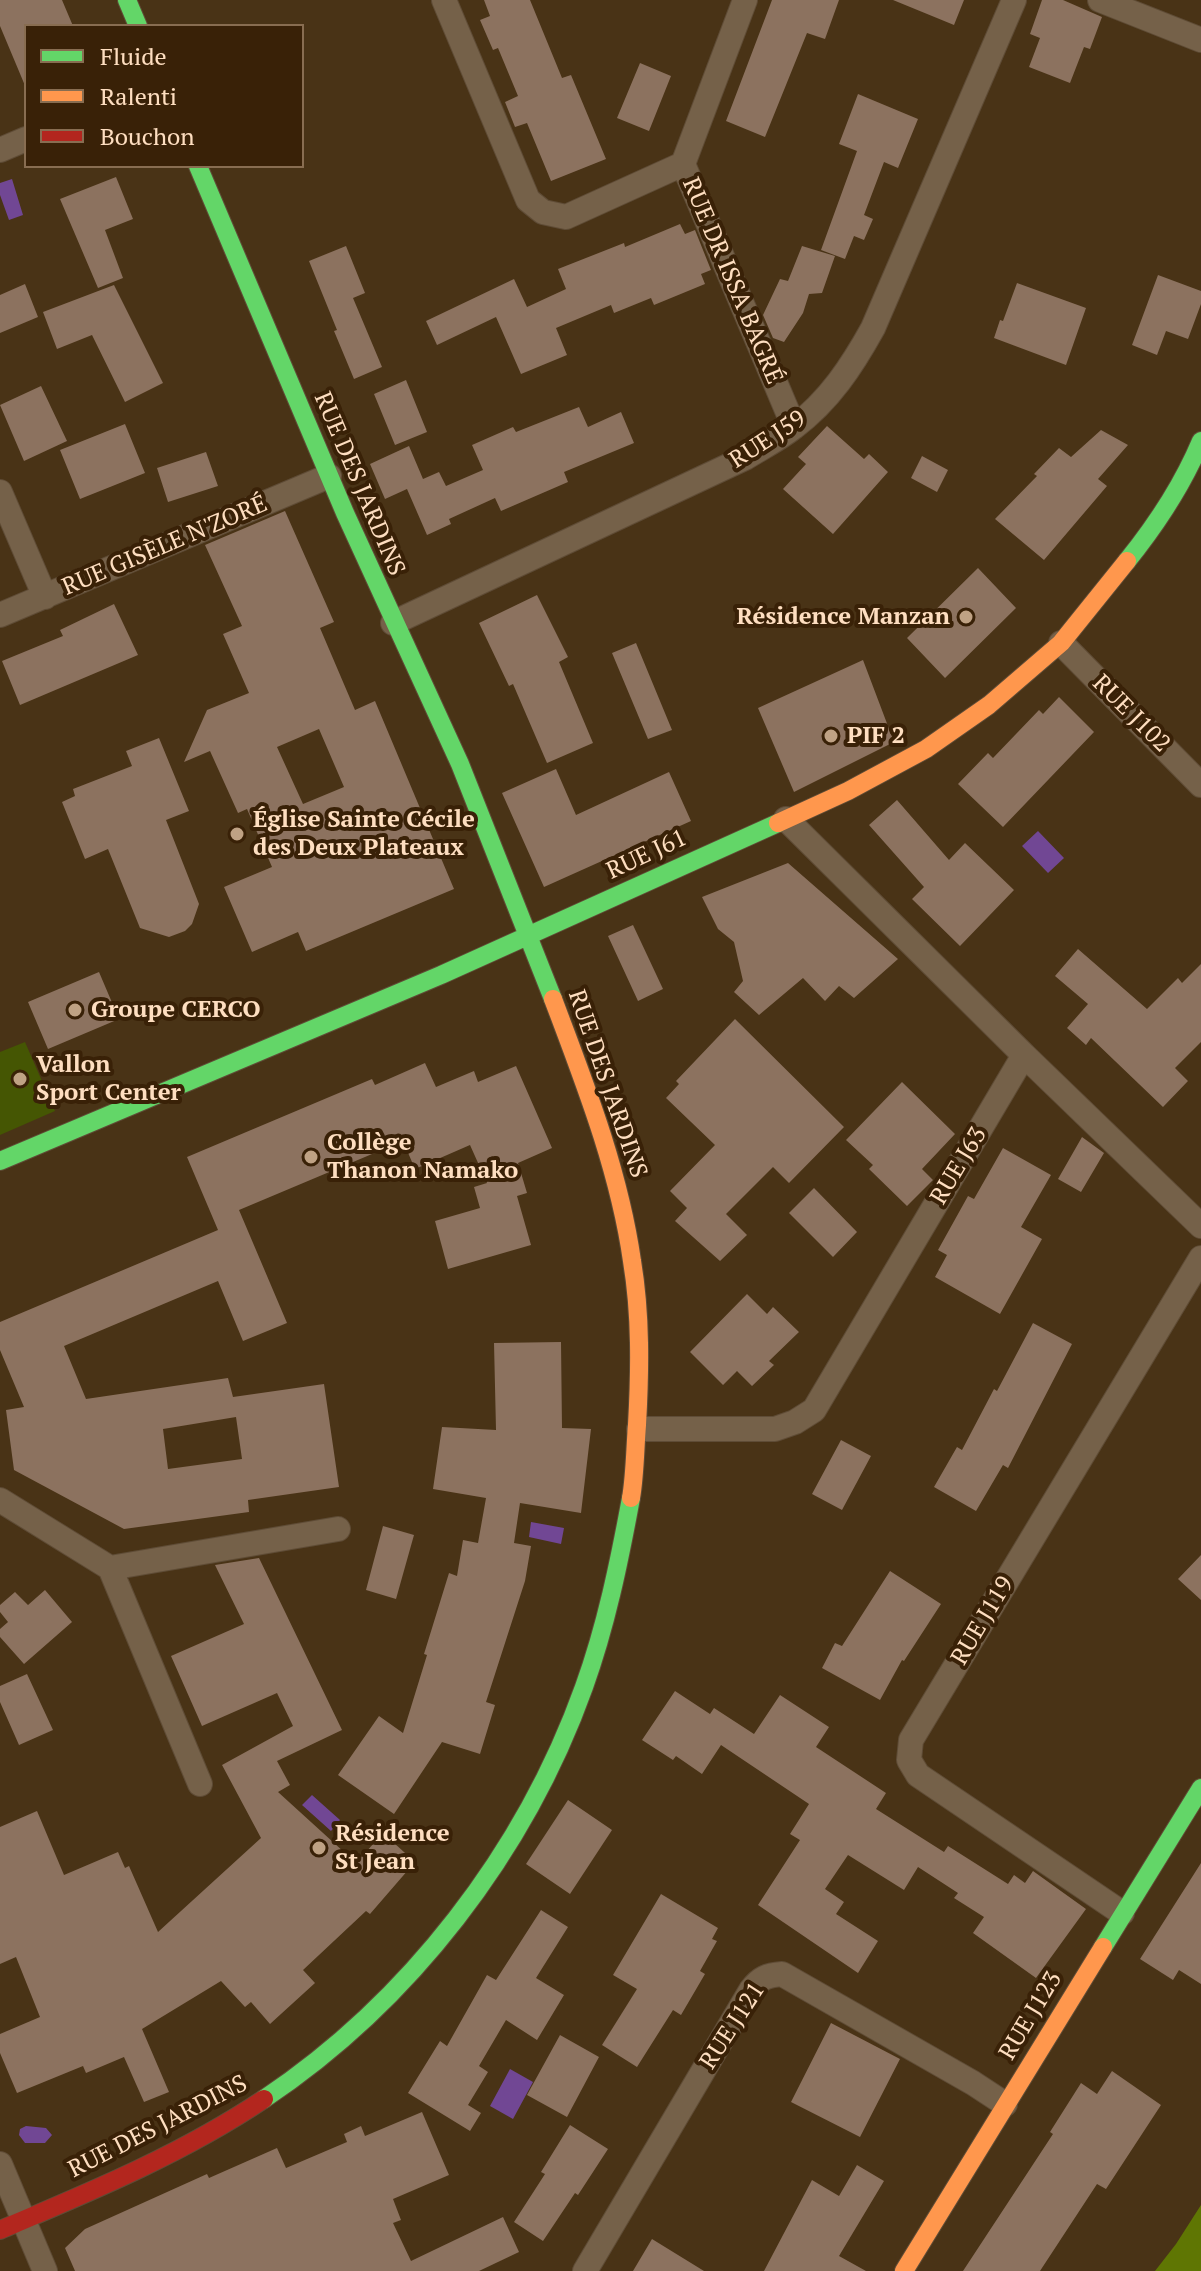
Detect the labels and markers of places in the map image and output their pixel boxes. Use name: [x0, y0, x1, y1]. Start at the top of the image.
place label: Résidence Manzan: [736, 603, 950, 631]
marker: Résidence Manzan: [957, 608, 975, 626]
place label: PIF 2: [847, 722, 905, 750]
marker: PIF 2: [822, 727, 840, 745]
place label: Église Sainte Cécile des Deux Plateaux: [253, 806, 475, 862]
marker: Église Sainte Cécile des Deux Plateaux: [228, 825, 246, 843]
place label: Groupe CERCO: [91, 996, 261, 1024]
marker: Groupe CERCO: [66, 1001, 84, 1019]
place label: Vallon Sport Center: [36, 1051, 181, 1107]
marker: Vallon Sport Center: [11, 1070, 29, 1088]
place label: Collège Thanon Namako: [327, 1129, 518, 1185]
marker: Collège Thanon Namako: [302, 1148, 320, 1166]
place label: Résidence St Jean: [335, 1820, 450, 1876]
marker: Résidence St Jean: [310, 1839, 328, 1857]

